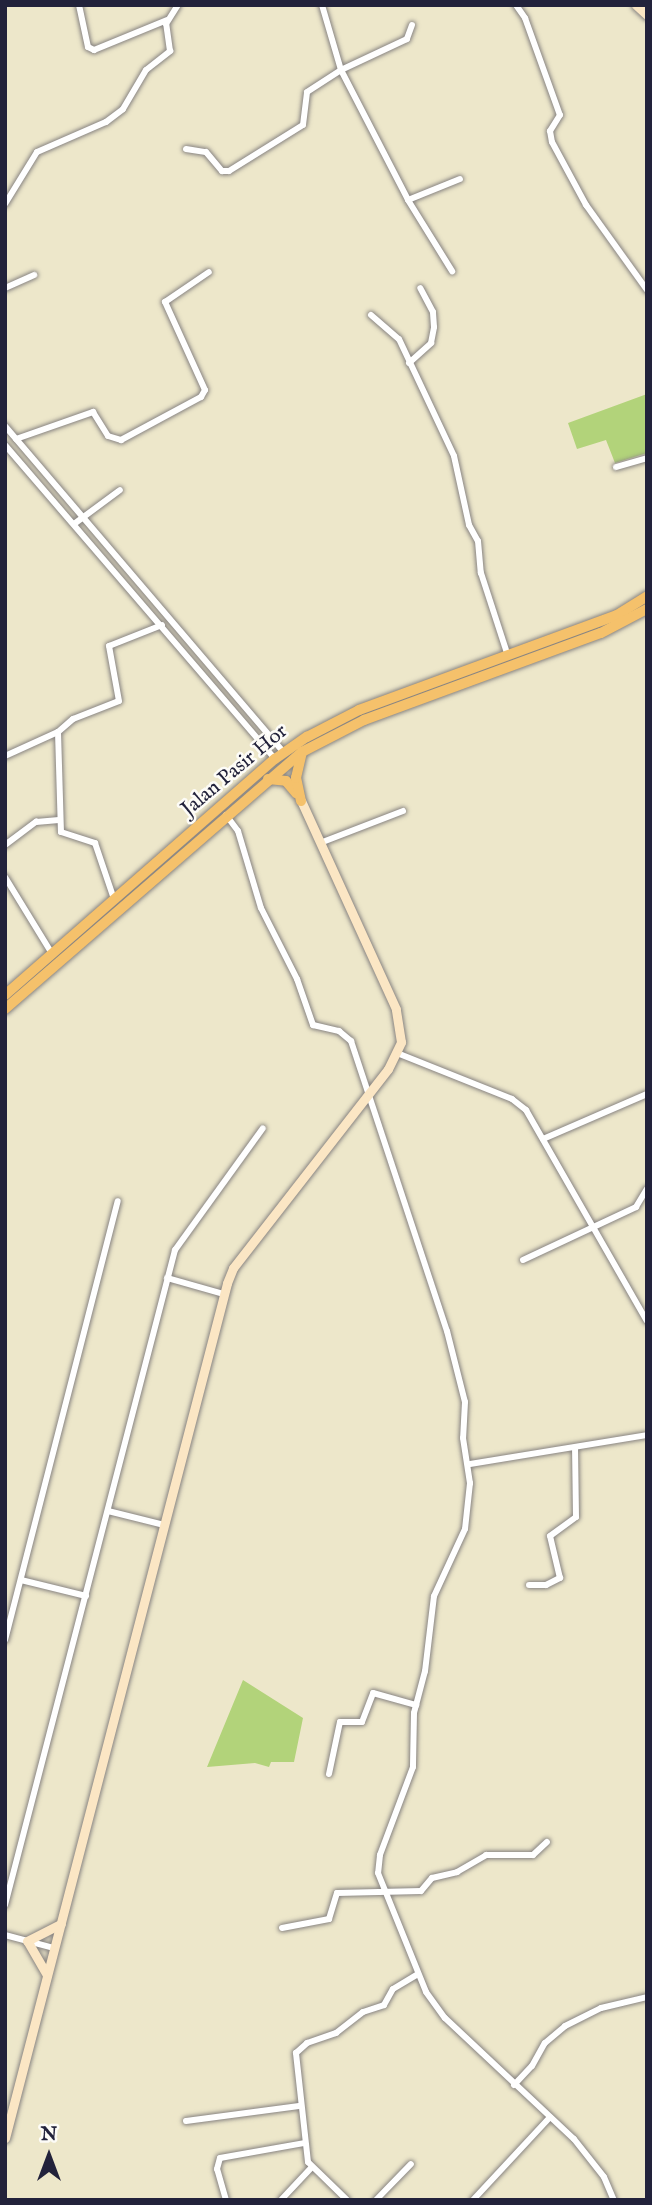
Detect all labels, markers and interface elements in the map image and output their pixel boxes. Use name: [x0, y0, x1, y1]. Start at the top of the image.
street label: Jalan Pasir Hor: [177, 719, 293, 823]
north arrow: [14, 2121, 84, 2191]
text: N: [41, 2123, 57, 2147]

